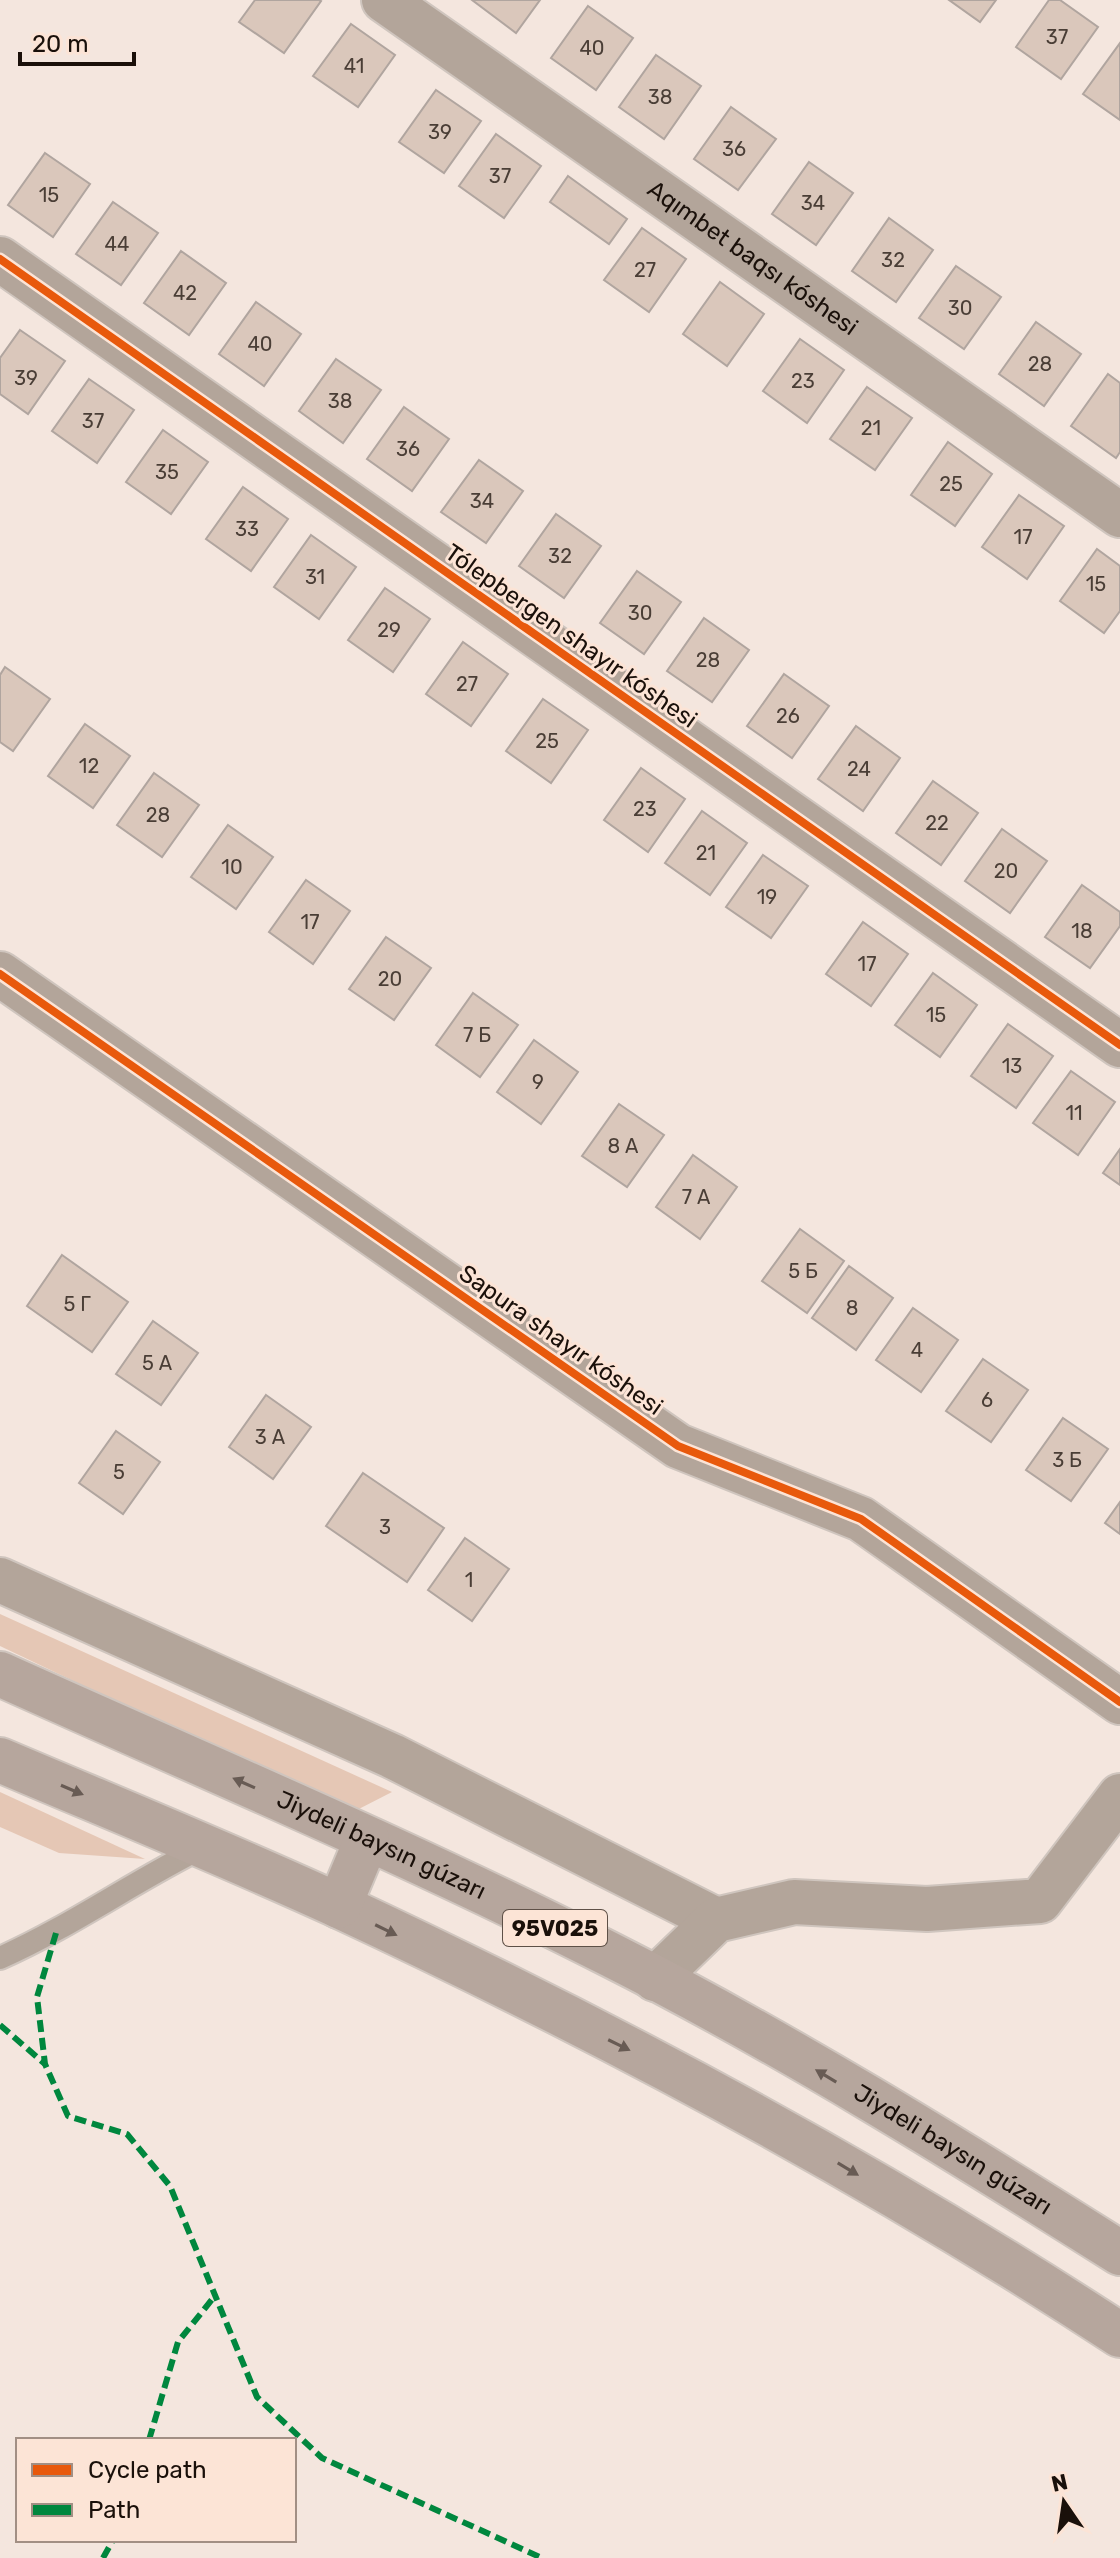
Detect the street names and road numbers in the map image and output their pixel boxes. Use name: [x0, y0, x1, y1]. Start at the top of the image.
street label: Aqımbet baqsı kóshesi: [642, 175, 863, 341]
street label: Tólepbergen shayır kóshesi: [440, 538, 702, 734]
street label: Sapura shayır kóshesi: [454, 1259, 668, 1421]
street label: Jiydeli baysın gúzarı: [272, 1785, 490, 1905]
road number: 95V025: [503, 1910, 607, 1946]
street label: Jiydeli baysın gúzarı: [849, 2078, 1057, 2221]

